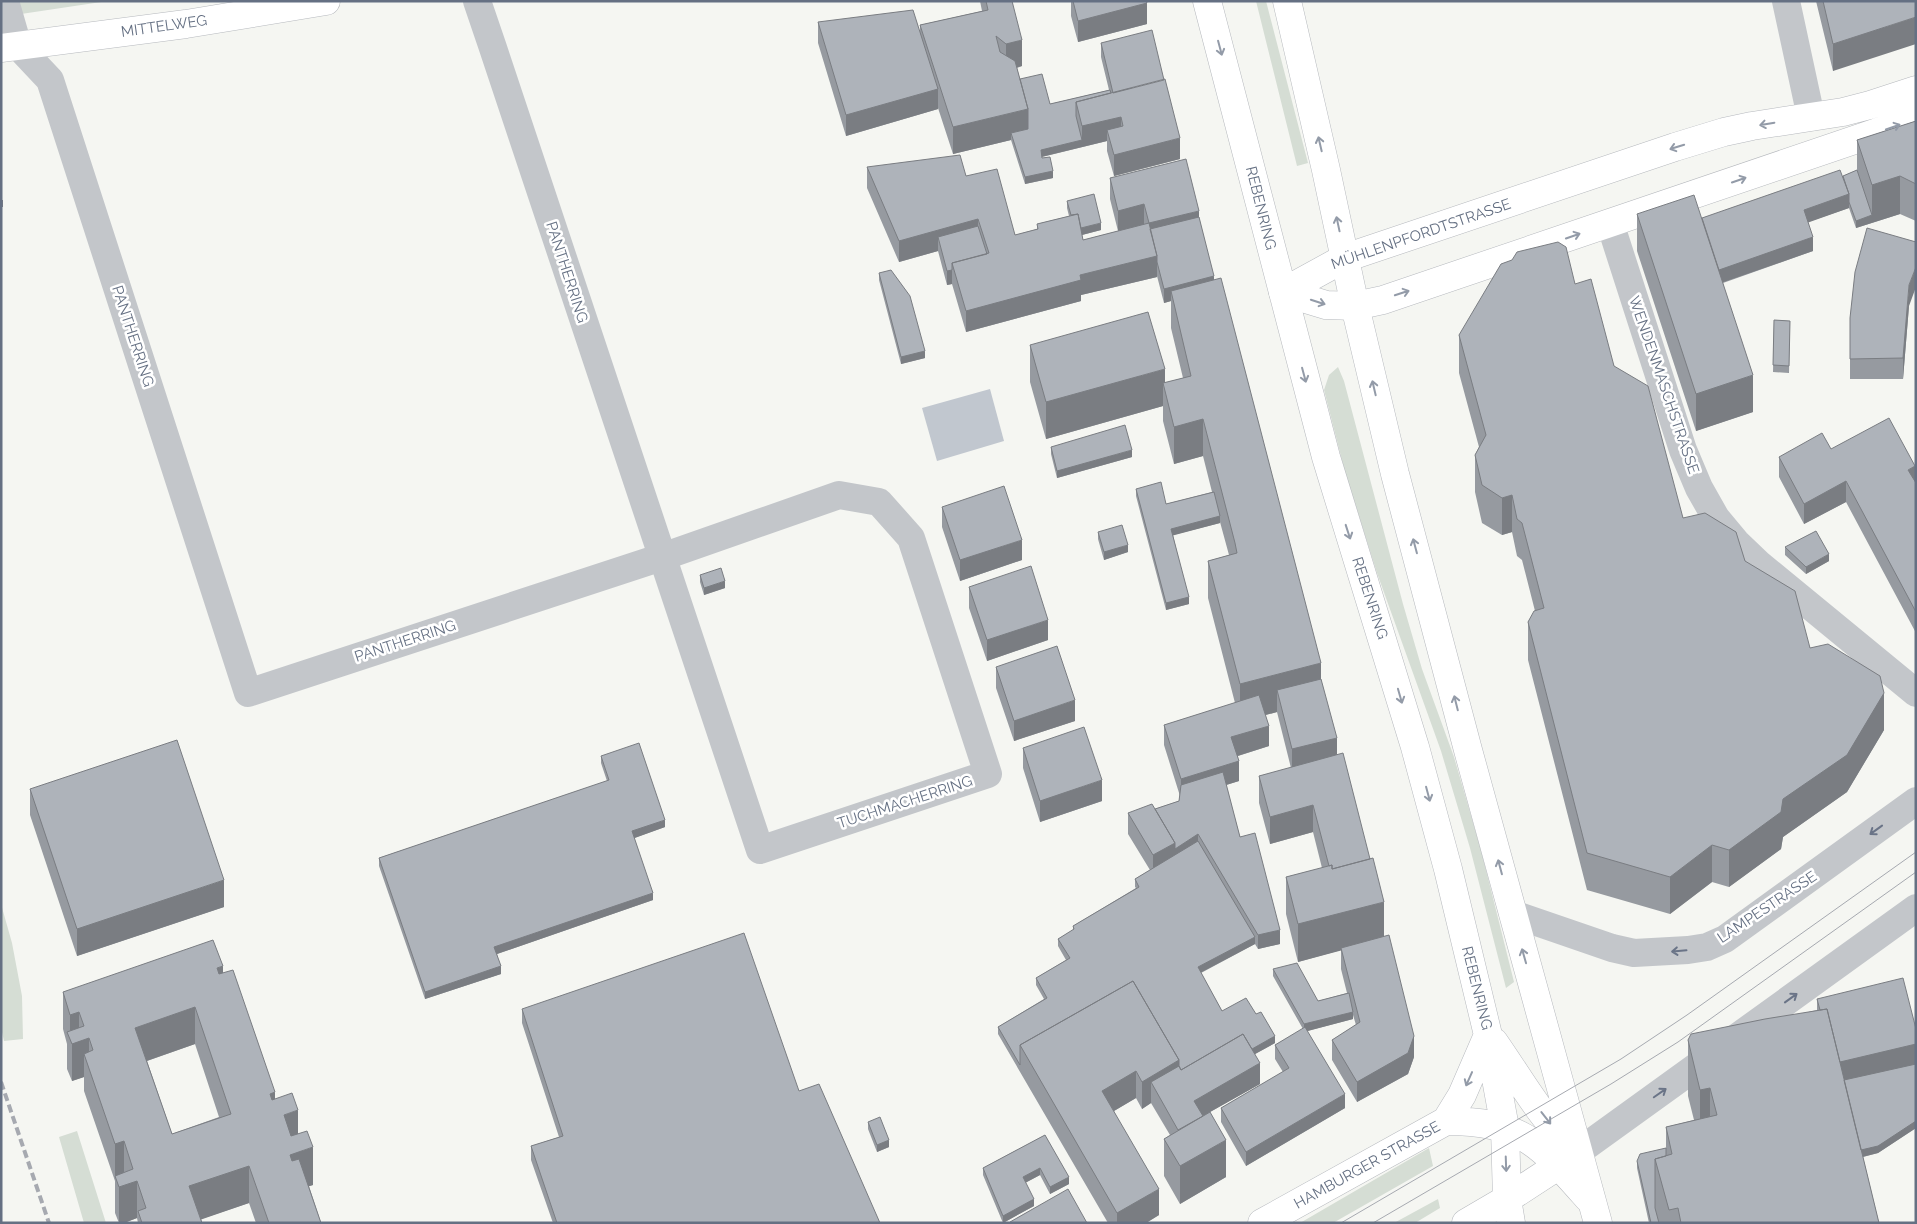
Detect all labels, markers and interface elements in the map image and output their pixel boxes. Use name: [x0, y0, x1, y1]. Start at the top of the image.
street label: MITTELWEG: [120, 11, 208, 41]
one-way arrow: [1216, 40, 1225, 56]
one-way arrow: [1759, 119, 1775, 129]
one-way arrow: [1884, 122, 1900, 131]
one-way arrow: [1315, 136, 1324, 152]
one-way arrow: [1669, 142, 1685, 152]
street label: REBENRING: [1242, 164, 1280, 252]
one-way arrow: [1731, 175, 1746, 184]
street label: MÜHLENPFORDTSTRASSE: [1328, 194, 1513, 273]
one-way arrow: [1333, 217, 1342, 233]
street label: PANTHERRING: [542, 219, 592, 325]
one-way arrow: [1565, 231, 1580, 240]
street label: PANTHERRING: [108, 283, 158, 389]
one-way arrow: [1394, 288, 1410, 297]
street label: WENDENMASCHSTRASSE: [1625, 294, 1703, 476]
one-way arrow: [1310, 298, 1326, 308]
one-way arrow: [1300, 367, 1310, 383]
one-way arrow: [1369, 381, 1378, 397]
one-way arrow: [1344, 523, 1353, 539]
one-way arrow: [1409, 538, 1419, 554]
street label: REBENRING: [1348, 555, 1392, 641]
street label: PANTHERRING: [352, 616, 458, 666]
one-way arrow: [1395, 687, 1405, 703]
one-way arrow: [1451, 695, 1460, 711]
street label: TUCHMACHERRING: [835, 772, 975, 832]
one-way arrow: [1423, 786, 1433, 802]
one-way arrow: [1869, 825, 1883, 835]
one-way arrow: [1494, 860, 1504, 876]
street label: LAMPESTRASSE: [1714, 867, 1820, 947]
street label: REBENRING: [1458, 944, 1496, 1032]
one-way arrow: [1671, 946, 1687, 956]
one-way arrow: [1519, 949, 1529, 965]
one-way arrow: [1784, 993, 1798, 1003]
one-way arrow: [1463, 1071, 1473, 1086]
one-way arrow: [1653, 1088, 1667, 1098]
one-way arrow: [1540, 1111, 1551, 1124]
street label: HAMBURGER STRASSE: [1291, 1117, 1443, 1213]
one-way arrow: [1501, 1155, 1510, 1171]

